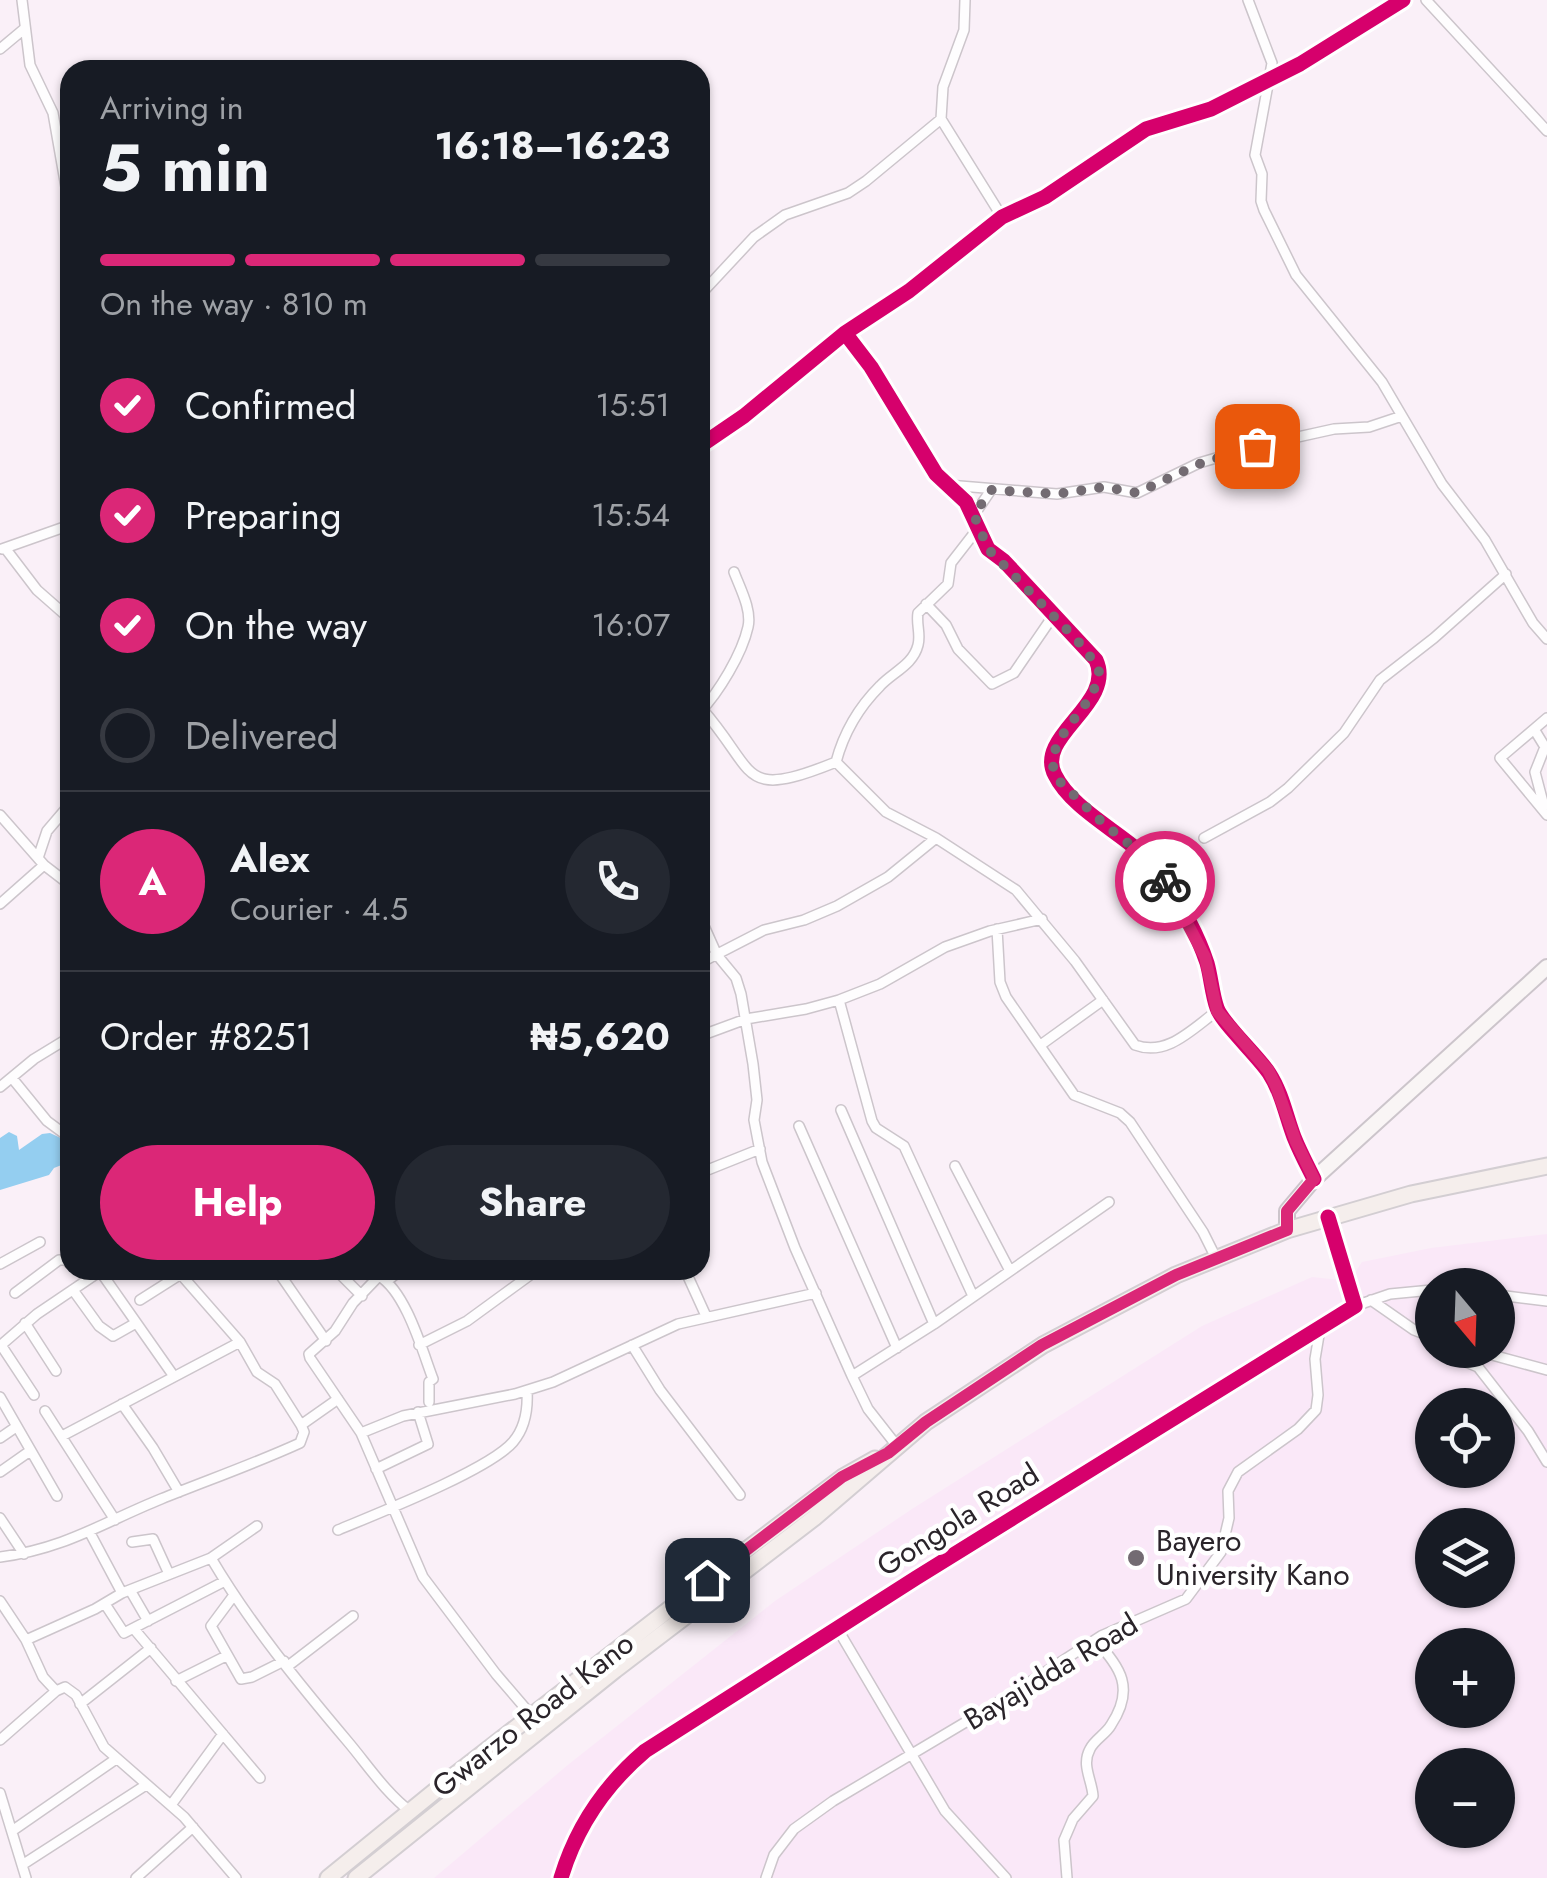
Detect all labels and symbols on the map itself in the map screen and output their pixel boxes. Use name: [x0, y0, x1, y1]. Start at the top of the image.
pin: [1215, 404, 1300, 489]
courier: [1115, 831, 1215, 931]
north arrow: [1415, 1268, 1515, 1368]
street label: Gongola Road: [868, 1453, 1047, 1587]
place label: Bayero University Kano: [1156, 1519, 1350, 1596]
pin: [665, 1538, 750, 1623]
marker: Bayero University Kano: [1125, 1547, 1147, 1569]
street label: Bayajidda Road: [956, 1603, 1146, 1741]
street label: Gwarzo Road Kano: [423, 1622, 643, 1807]

